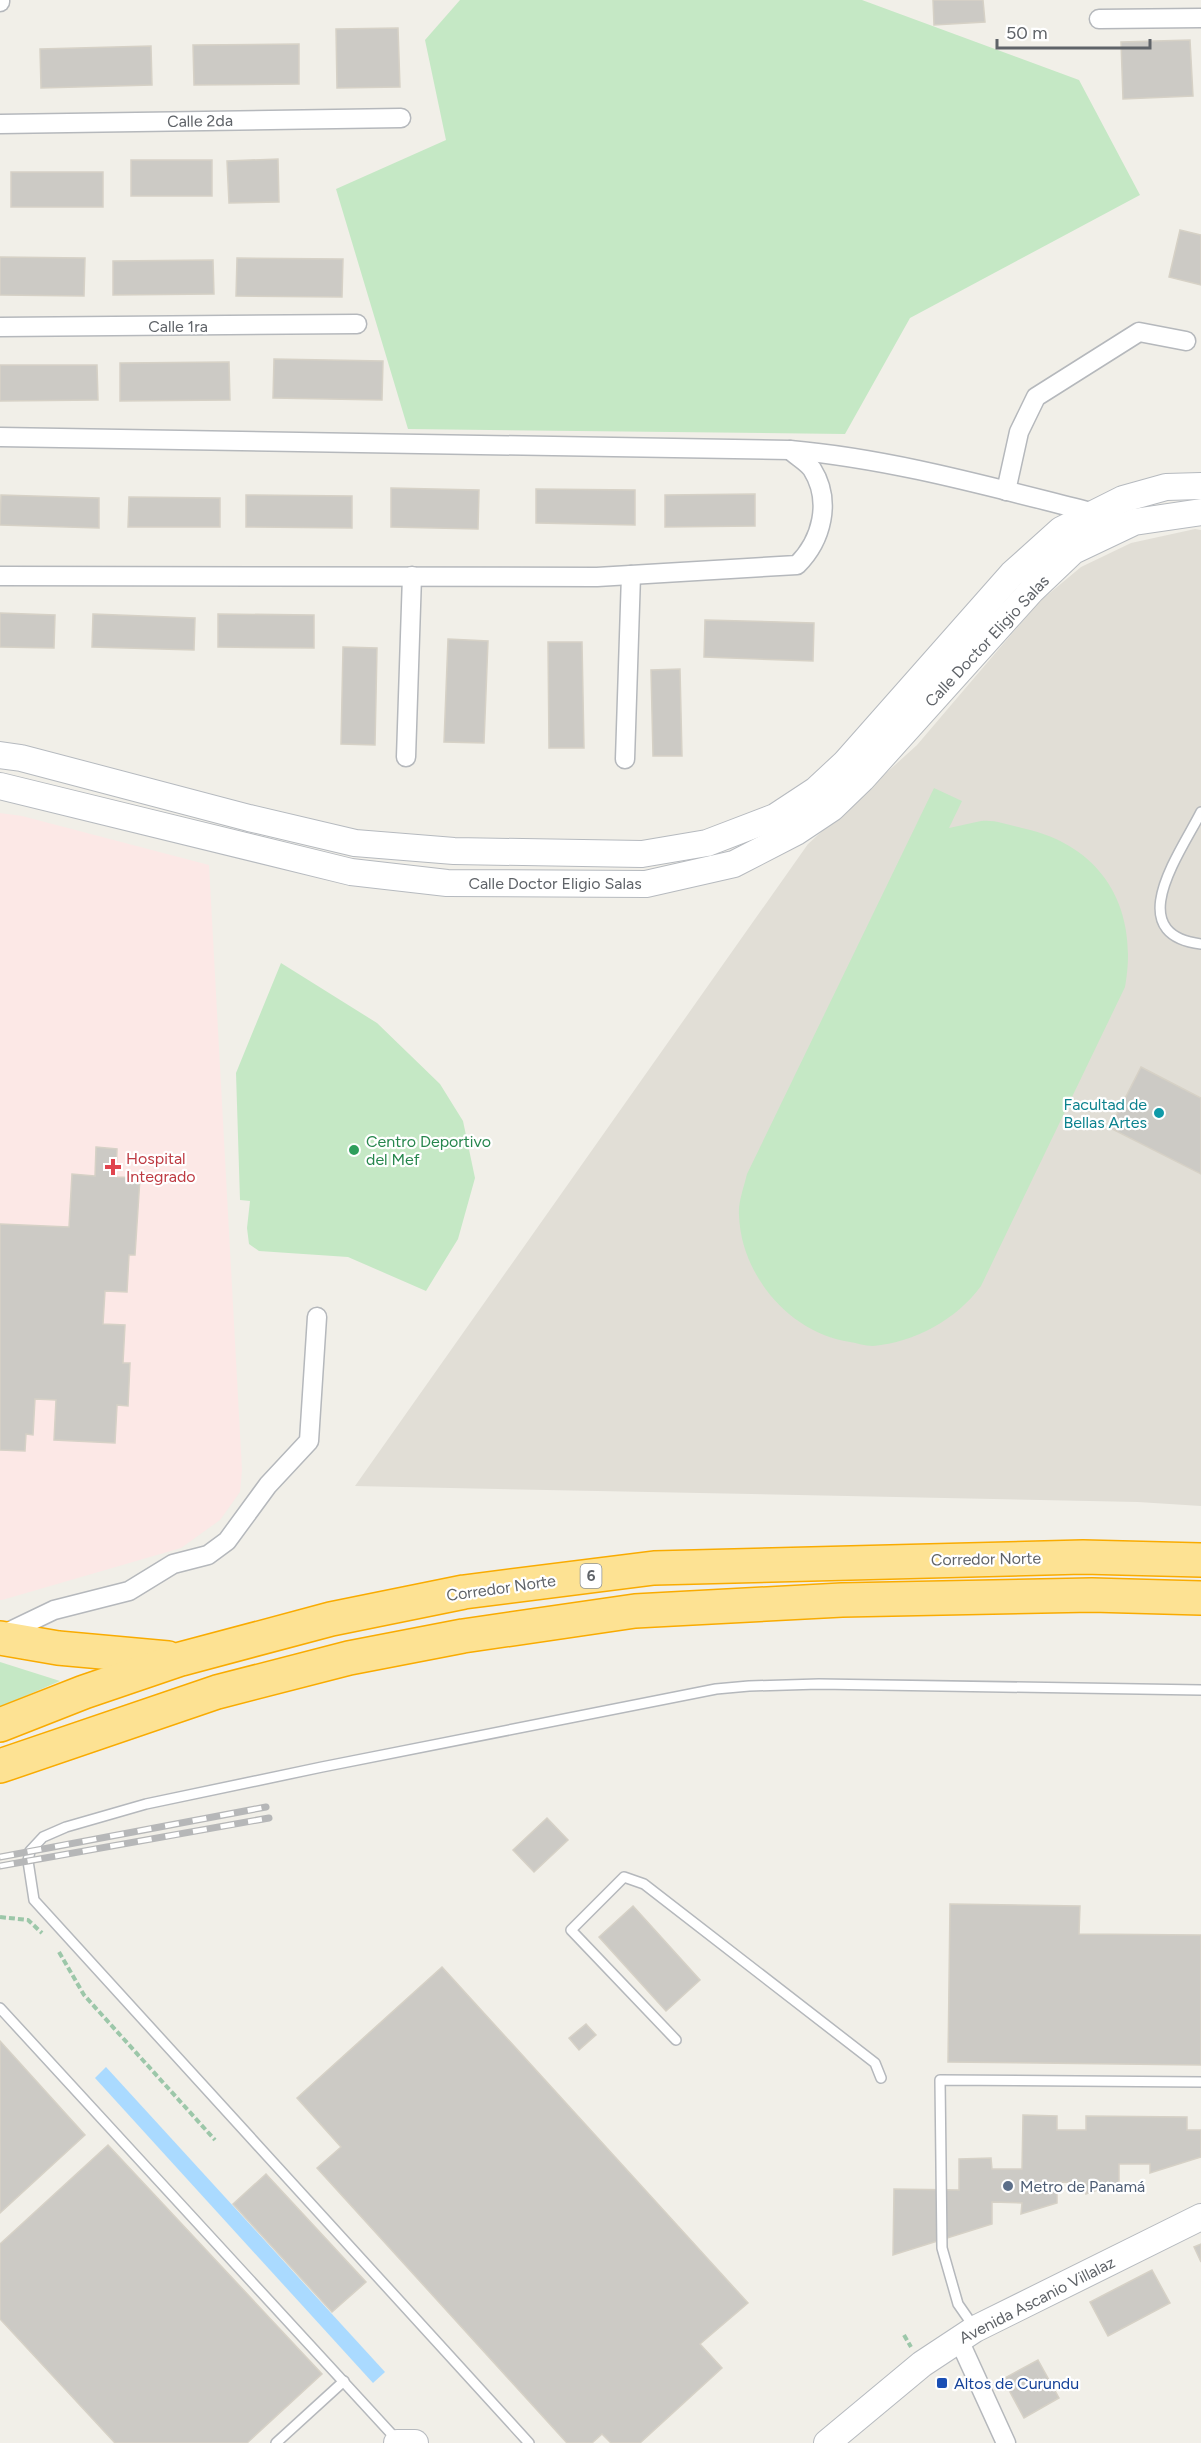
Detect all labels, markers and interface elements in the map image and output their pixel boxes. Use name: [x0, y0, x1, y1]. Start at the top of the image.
scale bar: [997, 12, 1150, 50]
text: 50 m: [1006, 22, 1048, 44]
street label: Calle 2da: [167, 111, 233, 131]
street label: Calle 1ra: [148, 317, 208, 336]
street label: Calle Doctor Eligio Salas: [921, 571, 1053, 711]
street label: Calle Doctor Eligio Salas: [468, 874, 642, 893]
place label: Facultad de Bellas Artes: [1063, 1095, 1147, 1132]
marker: Facultad de Bellas Artes: [1152, 1106, 1166, 1120]
place label: Centro Deportivo del Mef: [366, 1132, 491, 1169]
marker: Centro Deportivo del Mef: [347, 1143, 361, 1157]
place label: Hospital Integrado: [126, 1149, 196, 1186]
marker: Hospital Integrado: [104, 1158, 122, 1176]
street label: Corredor Norte: [931, 1549, 1042, 1569]
road number: 6: [580, 1564, 602, 1588]
street label: Corredor Norte: [445, 1571, 557, 1605]
place label: Metro de Panamá: [1020, 2177, 1145, 2196]
marker: Metro de Panamá: [1001, 2179, 1015, 2193]
street label: Avenida Ascanio Villalaz: [956, 2252, 1118, 2348]
place label: Altos de Curundu: [954, 2374, 1079, 2393]
marker: Altos de Curundu: [935, 2376, 949, 2390]

